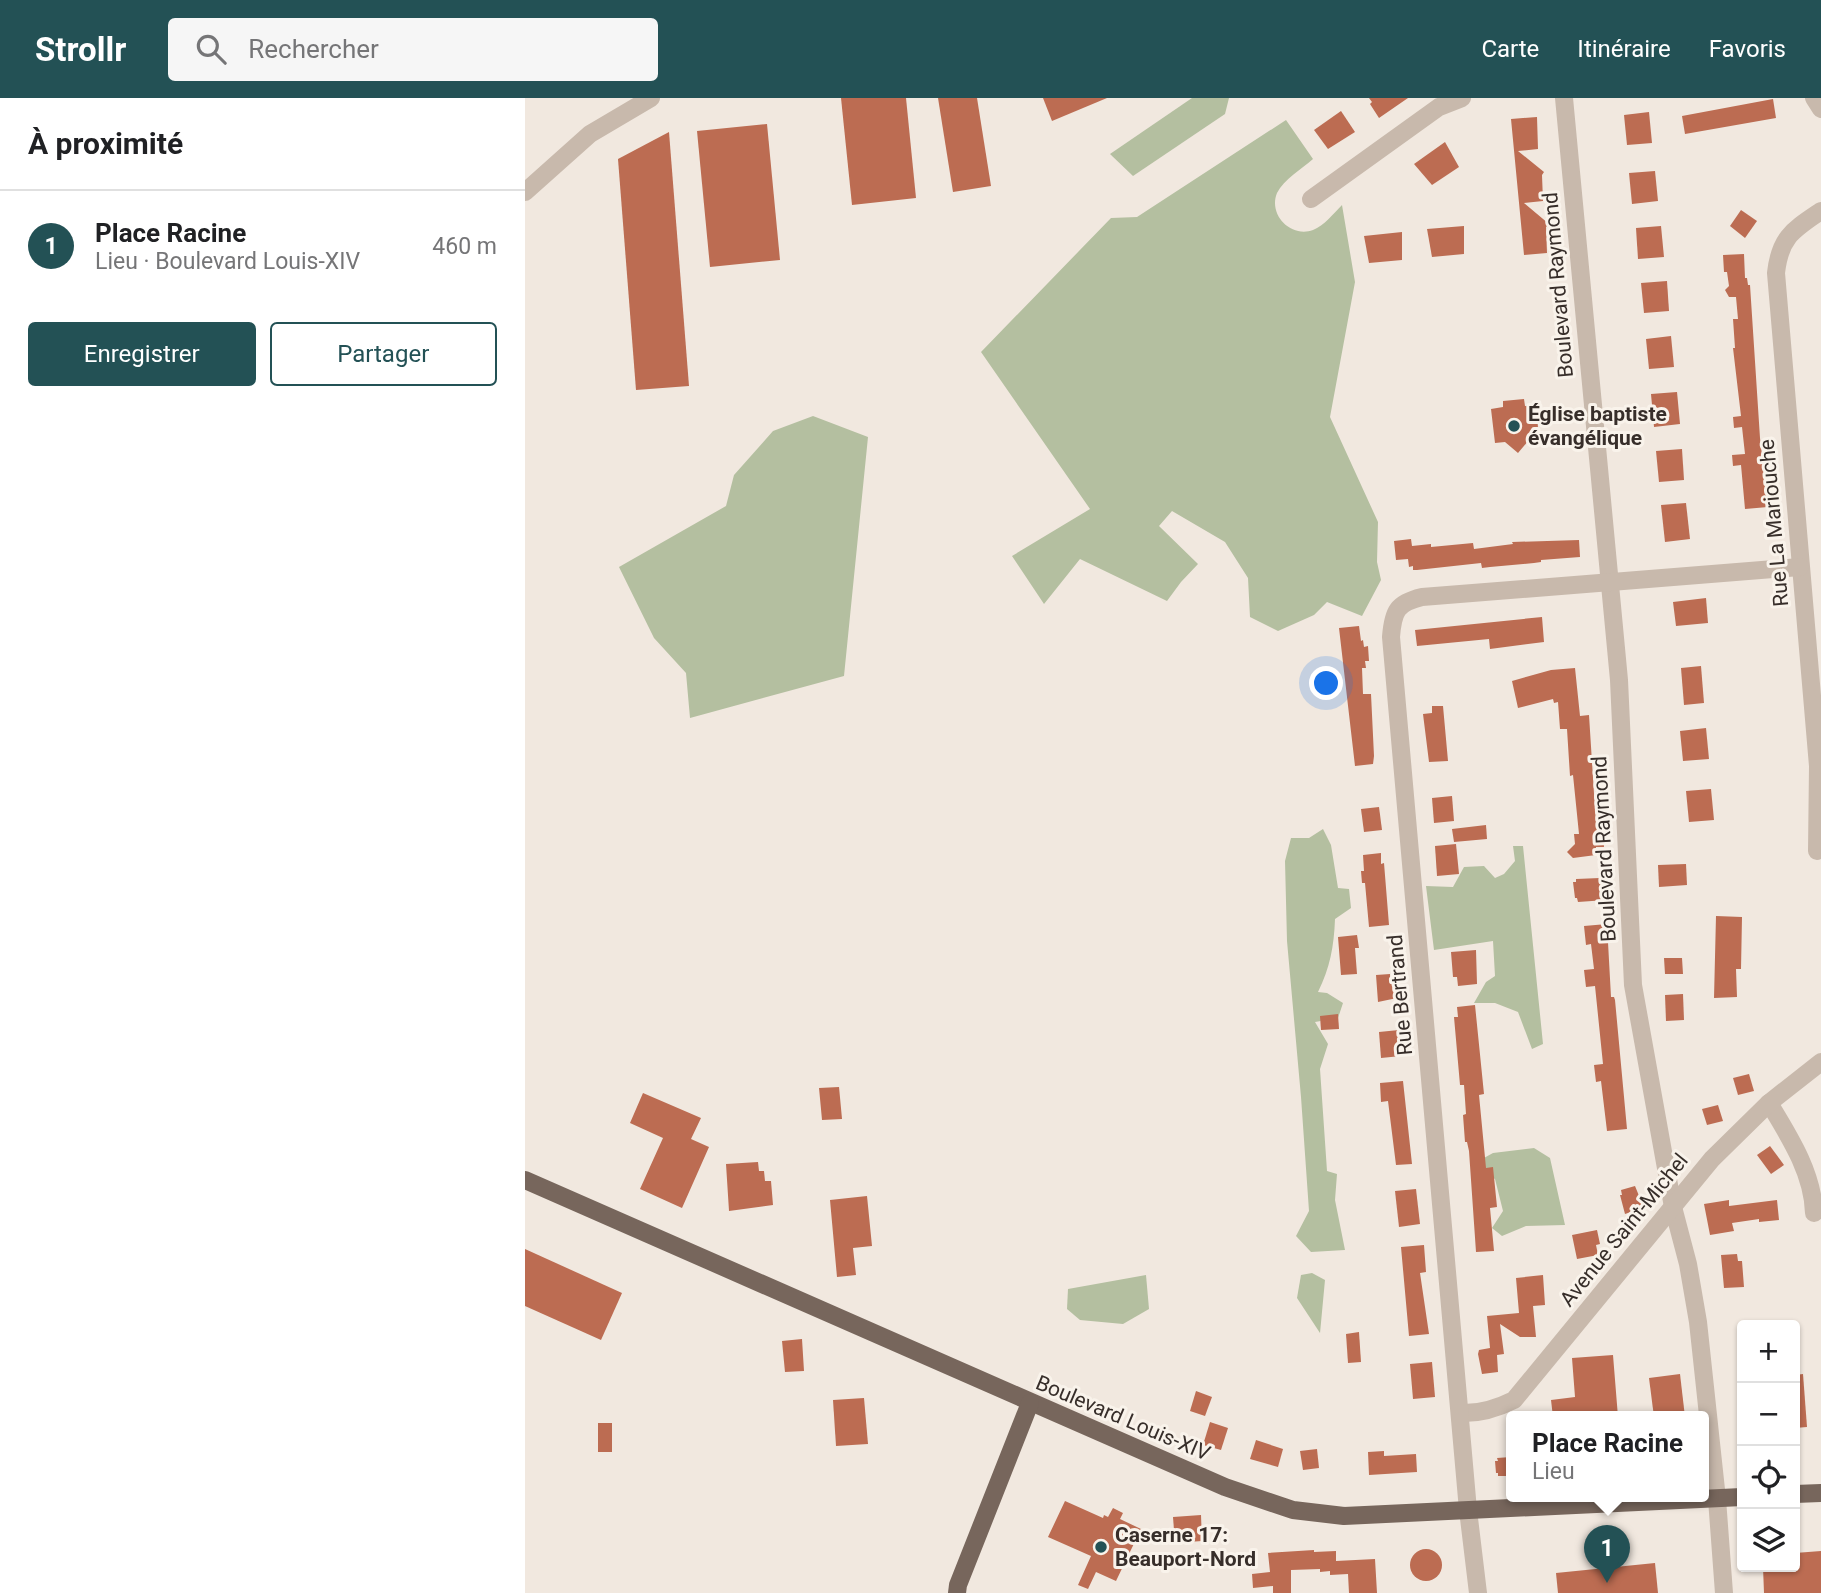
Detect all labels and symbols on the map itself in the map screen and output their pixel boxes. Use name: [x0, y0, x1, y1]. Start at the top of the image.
street label: Boulevard Raymond: [1538, 191, 1578, 379]
place label: Église baptiste évangélique: [1528, 402, 1667, 450]
marker: Église baptiste évangélique: [1506, 418, 1522, 434]
street label: Rue La Mariouche: [1755, 438, 1793, 608]
your location: [1309, 666, 1343, 700]
street label: Boulevard Raymond: [1587, 755, 1621, 943]
street label: Rue Bertrand: [1383, 934, 1417, 1056]
street label: Avenue Saint-Michel: [1555, 1149, 1693, 1311]
street label: Boulevard Louis-XIV: [1032, 1370, 1214, 1466]
place label: Caserne 17: Beauport-Nord: [1115, 1523, 1256, 1571]
pin: 1: [1584, 1525, 1630, 1583]
marker: Caserne 17: Beauport-Nord: [1093, 1539, 1109, 1555]

